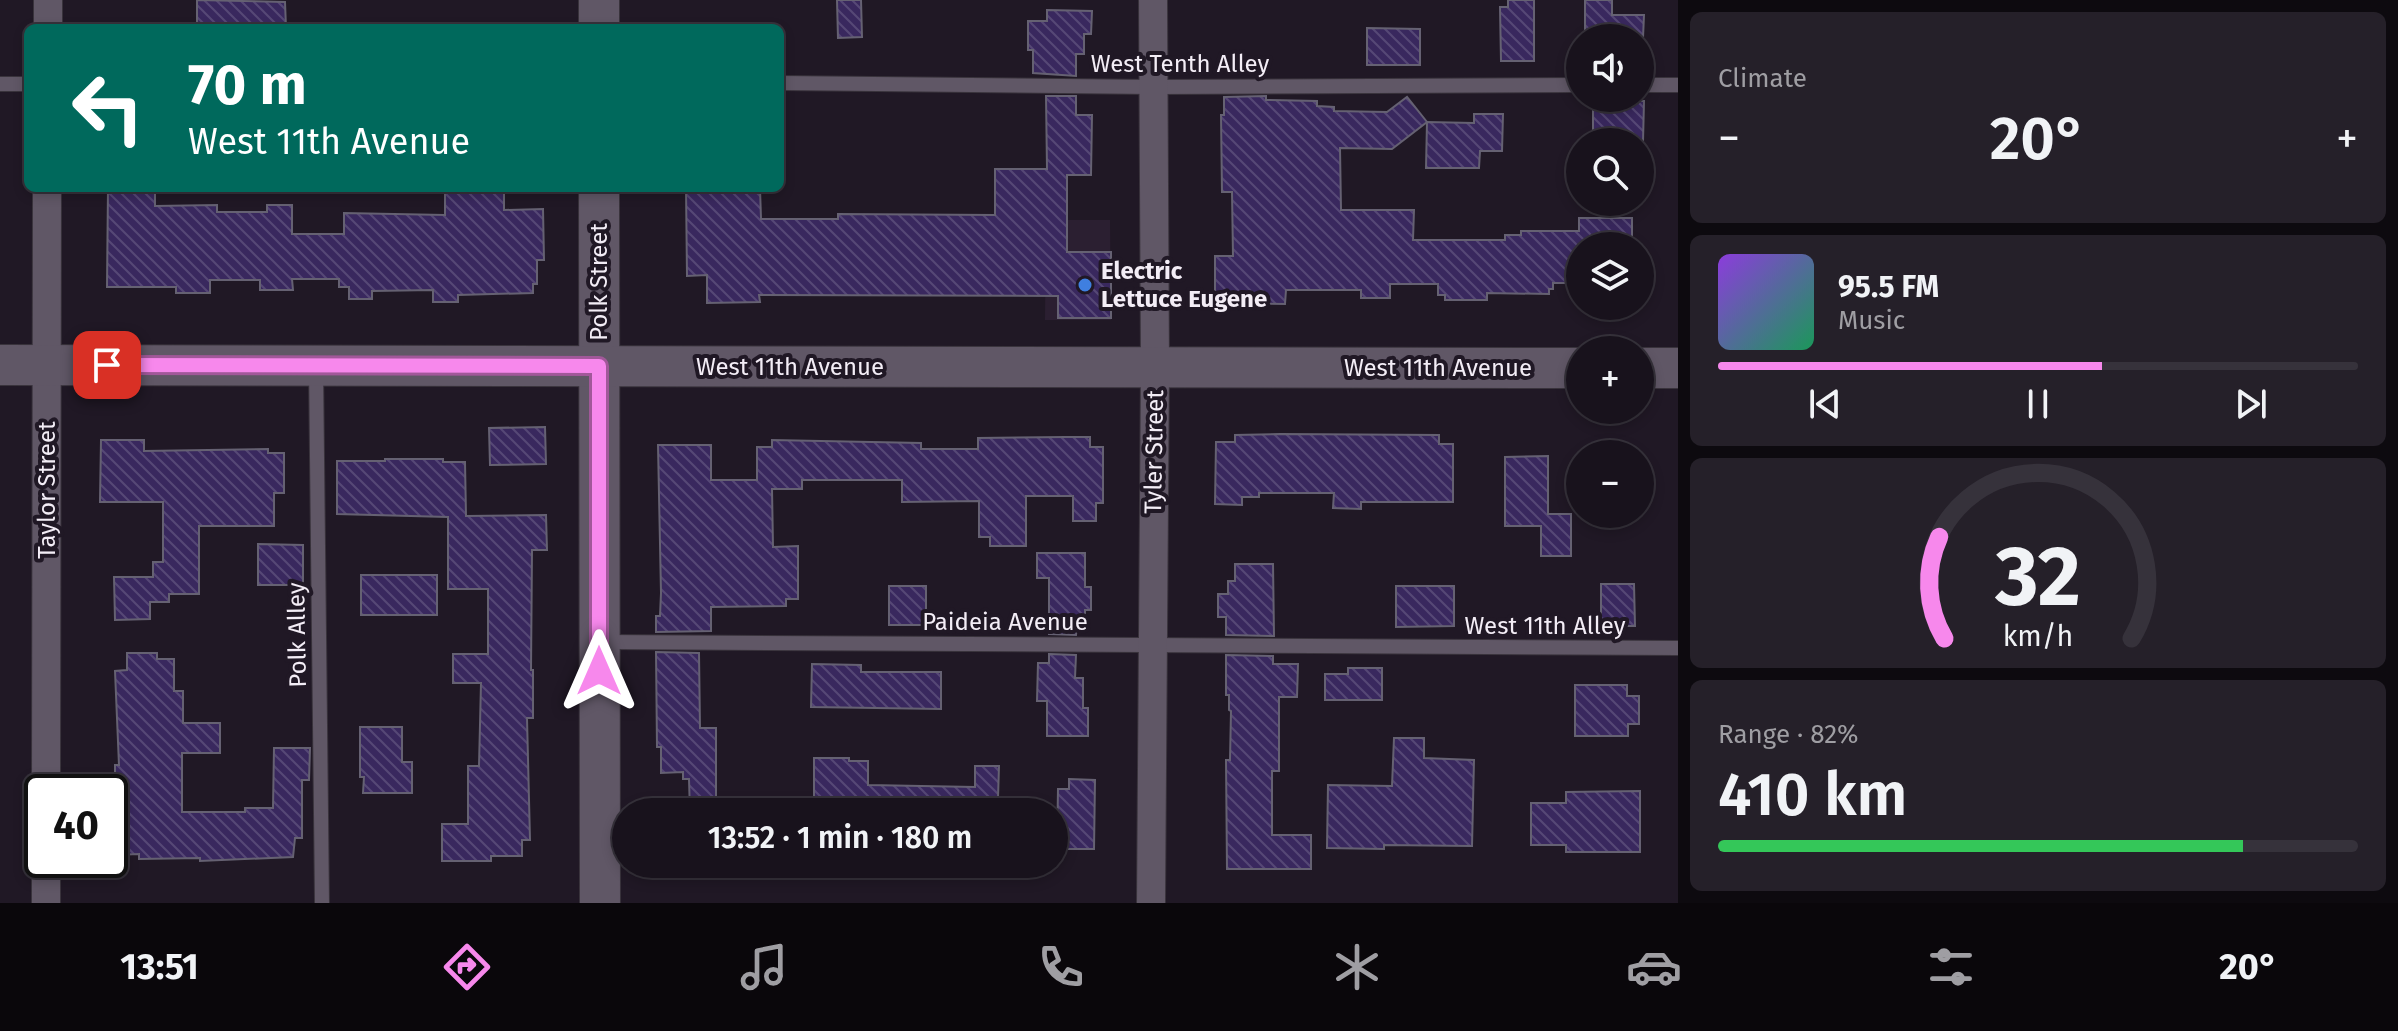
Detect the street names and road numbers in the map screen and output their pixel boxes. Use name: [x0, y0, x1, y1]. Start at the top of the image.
street label: West Tenth Alley: [1091, 50, 1270, 78]
street label: Polk Street: [585, 223, 613, 341]
street label: West 11th Avenue: [696, 353, 884, 381]
street label: West 11th Avenue: [1344, 354, 1532, 382]
street label: Tyler Street: [1139, 389, 1169, 514]
street label: Taylor Street: [33, 421, 61, 559]
street label: Polk Alley: [282, 582, 312, 688]
street label: Paideia Avenue: [922, 608, 1088, 636]
street label: West 11th Alley: [1465, 612, 1626, 640]

